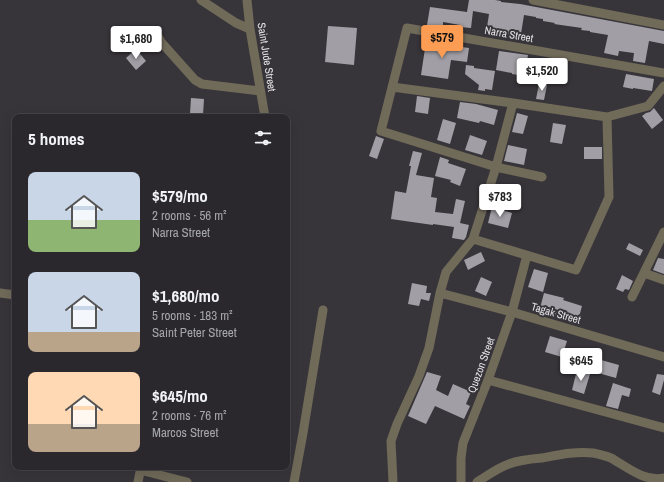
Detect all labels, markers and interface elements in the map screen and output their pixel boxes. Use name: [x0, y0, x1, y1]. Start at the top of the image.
street label: Saint Jude Street: [255, 21, 279, 93]
street label: Narra Street: [484, 23, 535, 45]
pin: $579: [418, 25, 466, 59]
pin: $1,680: [103, 26, 169, 60]
text: $579: [430, 29, 454, 46]
text: $1,680: [120, 30, 152, 47]
pin: $1,520: [509, 58, 575, 92]
text: $1,520: [526, 62, 558, 79]
text: 5 homes: [28, 127, 85, 150]
icon: filters: [252, 127, 274, 149]
text: $579/mo: [152, 184, 208, 207]
pin: $783: [476, 184, 524, 218]
icon: home: [60, 188, 108, 236]
text: $783: [488, 188, 512, 205]
text: 2 rooms · 56 m²: [152, 207, 227, 224]
text: Narra Street: [152, 224, 210, 241]
text: $1,680/mo: [152, 284, 219, 307]
icon: home: [60, 288, 108, 336]
street label: Tagak Street: [530, 299, 583, 327]
text: 5 rooms · 183 m²: [152, 307, 233, 324]
text: Saint Peter Street: [152, 324, 237, 341]
street label: Quezon Street: [464, 335, 498, 395]
pin: $645: [557, 348, 605, 382]
text: $645: [569, 352, 593, 369]
text: $645/mo: [152, 384, 208, 407]
icon: home: [60, 388, 108, 436]
text: 2 rooms · 76 m²: [152, 407, 227, 424]
text: Marcos Street: [152, 424, 218, 441]

